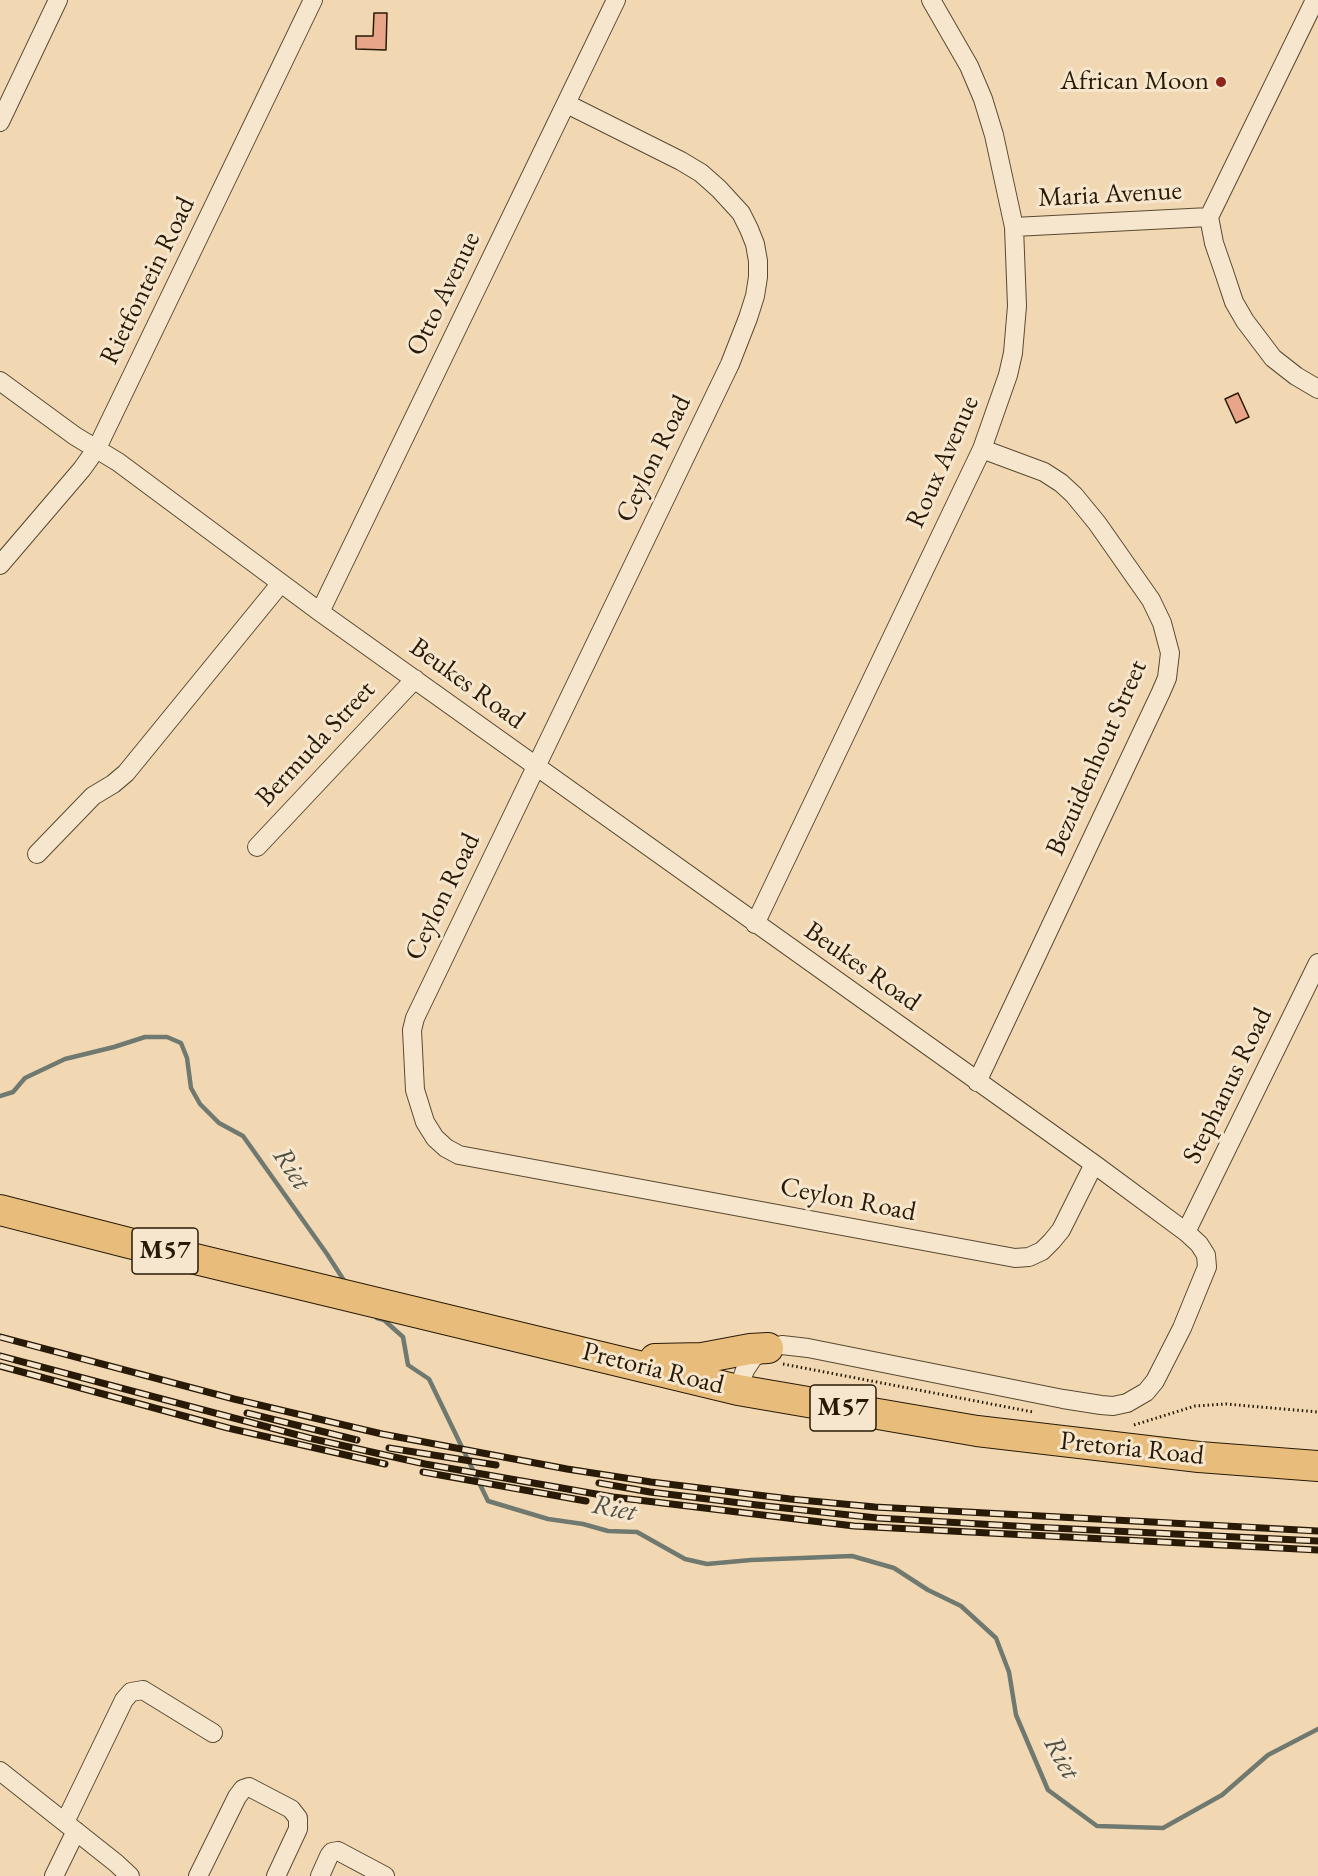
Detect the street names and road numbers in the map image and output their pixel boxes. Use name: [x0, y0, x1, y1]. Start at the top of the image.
street label: Maria Avenue: [1037, 175, 1183, 215]
street label: Rietfontein Road: [94, 192, 202, 370]
street label: Otto Avenue: [400, 227, 488, 361]
street label: Ceylon Road: [609, 390, 699, 528]
street label: Roux Avenue: [899, 391, 987, 533]
street label: Beukes Road: [403, 631, 531, 737]
street label: Bezuidenhout Street: [1039, 655, 1155, 861]
street label: Bermuda Street: [250, 675, 382, 813]
street label: Ceylon Road: [398, 828, 488, 966]
street label: Beukes Road: [798, 915, 926, 1019]
street label: Stephanus Road: [1176, 1003, 1280, 1169]
street label: Ceylon Road: [777, 1171, 919, 1229]
road number: M57: [132, 1228, 198, 1274]
street label: Pretoria Road: [579, 1336, 727, 1402]
road number: M57: [810, 1385, 876, 1431]
street label: Pretoria Road: [1058, 1425, 1206, 1473]

